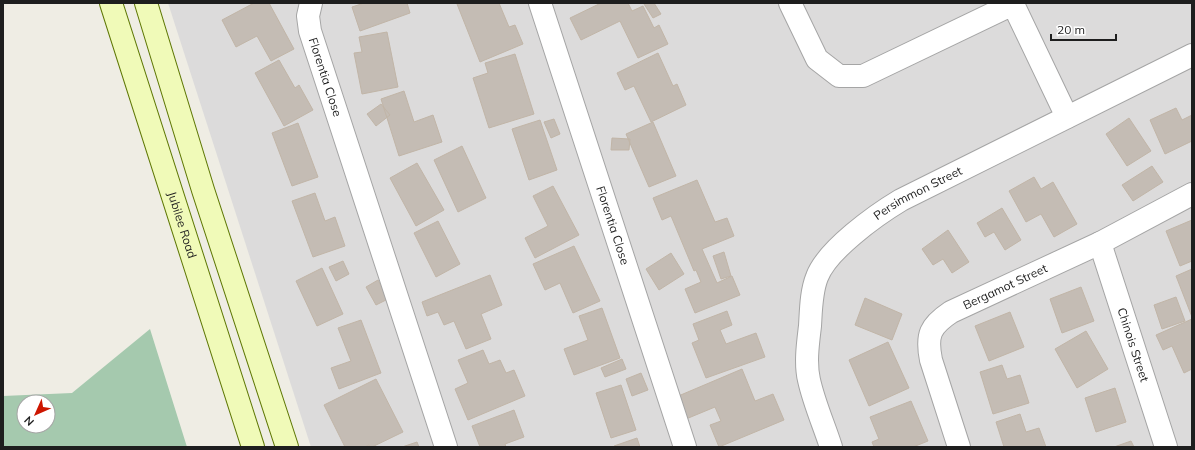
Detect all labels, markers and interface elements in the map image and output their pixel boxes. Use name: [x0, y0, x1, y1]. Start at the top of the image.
scale bar: [1051, 16, 1116, 42]
text: 20 m: [1057, 22, 1085, 37]
street label: Florentia Close: [306, 36, 345, 118]
street label: Persimmon Street: [870, 163, 964, 223]
street label: Florentia Close: [593, 184, 633, 267]
street label: Jubilee Road: [165, 189, 200, 260]
street label: Bergamot Street: [960, 260, 1050, 312]
street label: Chinois Street: [1114, 306, 1152, 384]
north arrow: [16, 394, 56, 434]
text: N: [21, 413, 37, 429]

